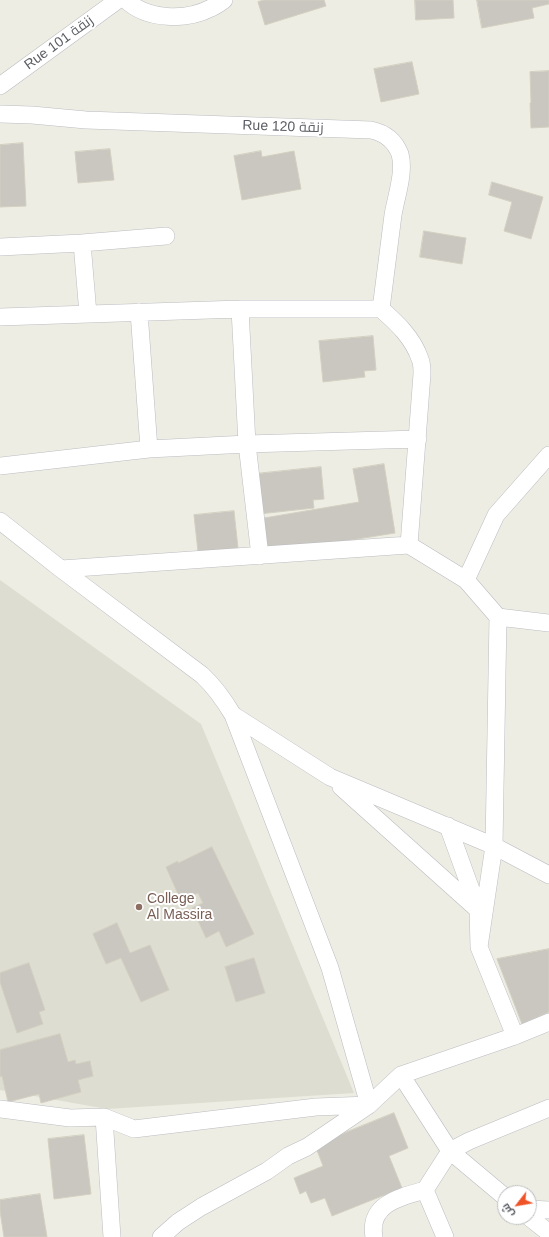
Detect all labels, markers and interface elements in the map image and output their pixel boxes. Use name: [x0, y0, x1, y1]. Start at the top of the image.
street label: Rue 101 زنقة: [21, 12, 97, 74]
street label: Rue 120 زنقة: [242, 117, 324, 137]
place label: College Al Massira: [147, 891, 212, 924]
marker: College Al Massira: [134, 902, 144, 912]
north arrow: [497, 1185, 537, 1225]
text: ش: [499, 1202, 516, 1220]

